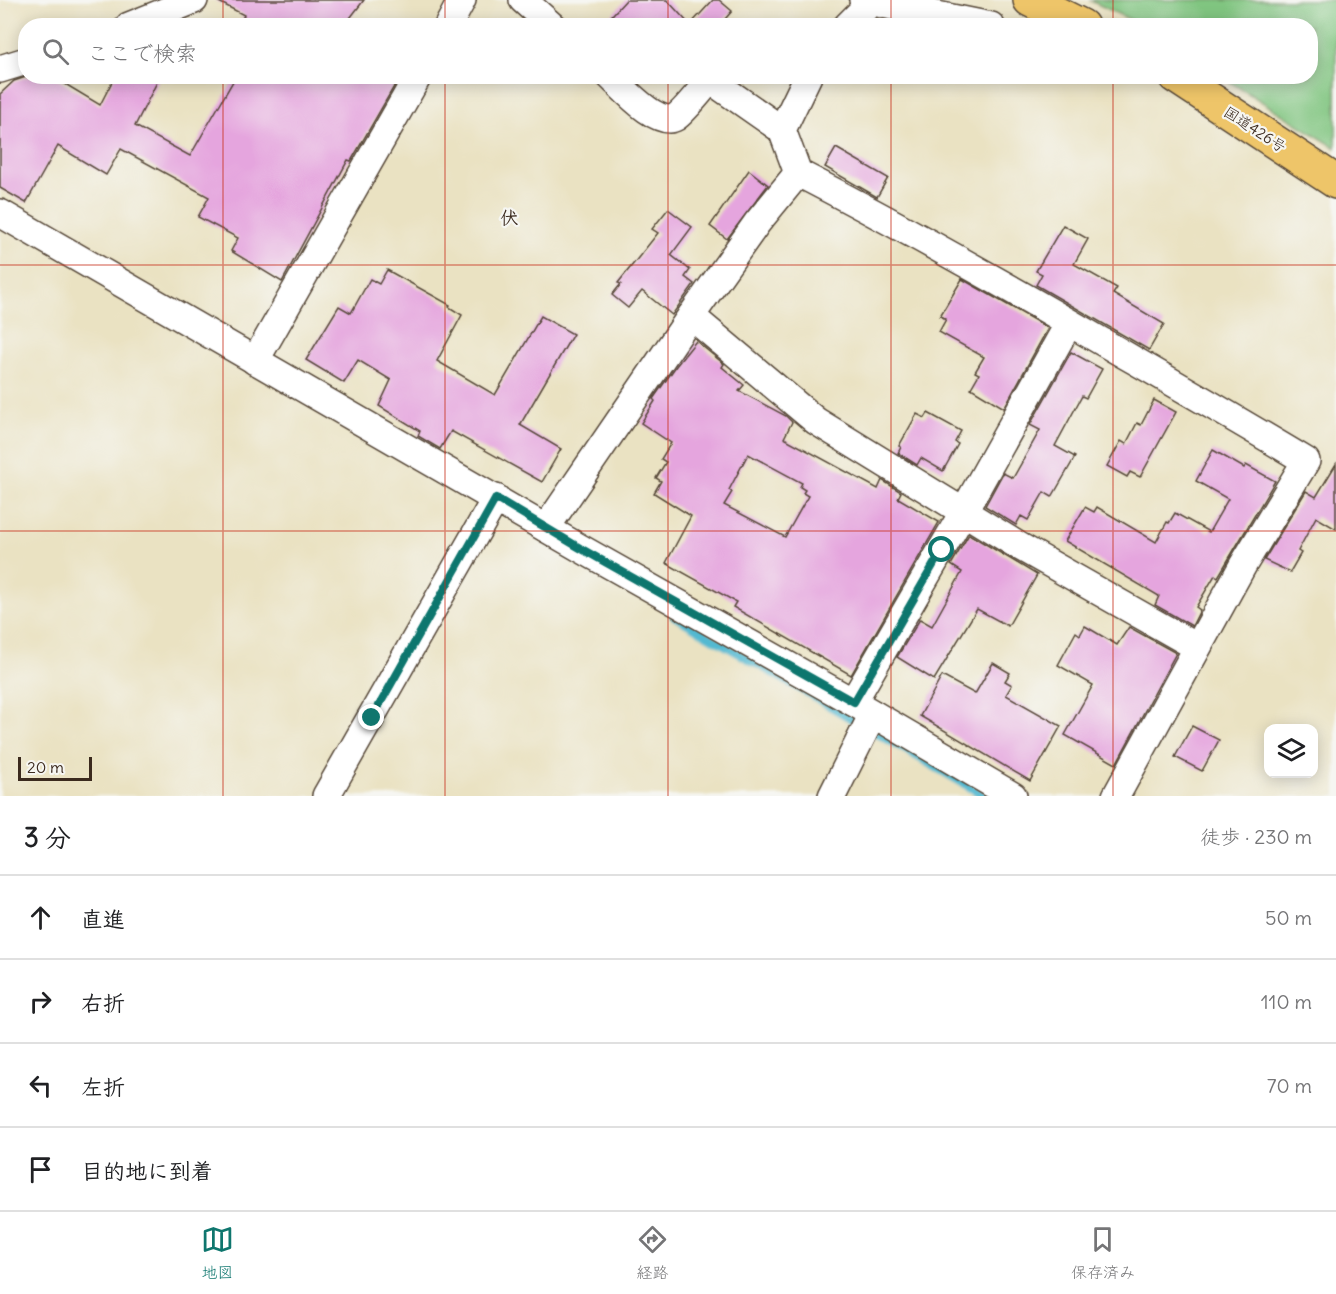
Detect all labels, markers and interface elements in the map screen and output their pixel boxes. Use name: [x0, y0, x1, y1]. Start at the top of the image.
search box: [18, 18, 1318, 84]
icon: search: [39, 35, 72, 68]
text: ここで検索: [87, 39, 197, 67]
street label: 国道426号: [1220, 102, 1290, 156]
district label: 伏: [500, 206, 518, 229]
route start: [928, 536, 954, 562]
route end: [358, 704, 384, 730]
map controls: [1264, 724, 1318, 778]
button: layers: [1264, 724, 1318, 778]
scale bar: [18, 754, 92, 782]
text: 20 m: [27, 757, 64, 777]
text: 3 分: [24, 821, 71, 854]
text: 徒歩 · 230 m: [1200, 824, 1312, 849]
icon: ahead: [24, 901, 57, 934]
text: 直進: [81, 905, 125, 933]
text: 50 m: [1265, 905, 1312, 930]
icon: right: [24, 985, 57, 1018]
text: 右折: [81, 989, 125, 1017]
text: 110 m: [1261, 989, 1312, 1014]
icon: left: [24, 1069, 57, 1102]
text: 左折: [81, 1073, 125, 1101]
text: 70 m: [1267, 1073, 1312, 1098]
icon: arrive: [24, 1153, 57, 1186]
text: 目的地に到着: [81, 1157, 213, 1185]
tab: 地図: [201, 1223, 234, 1283]
tab: 経路: [636, 1223, 669, 1283]
tab: 保存済み: [1071, 1223, 1135, 1283]

